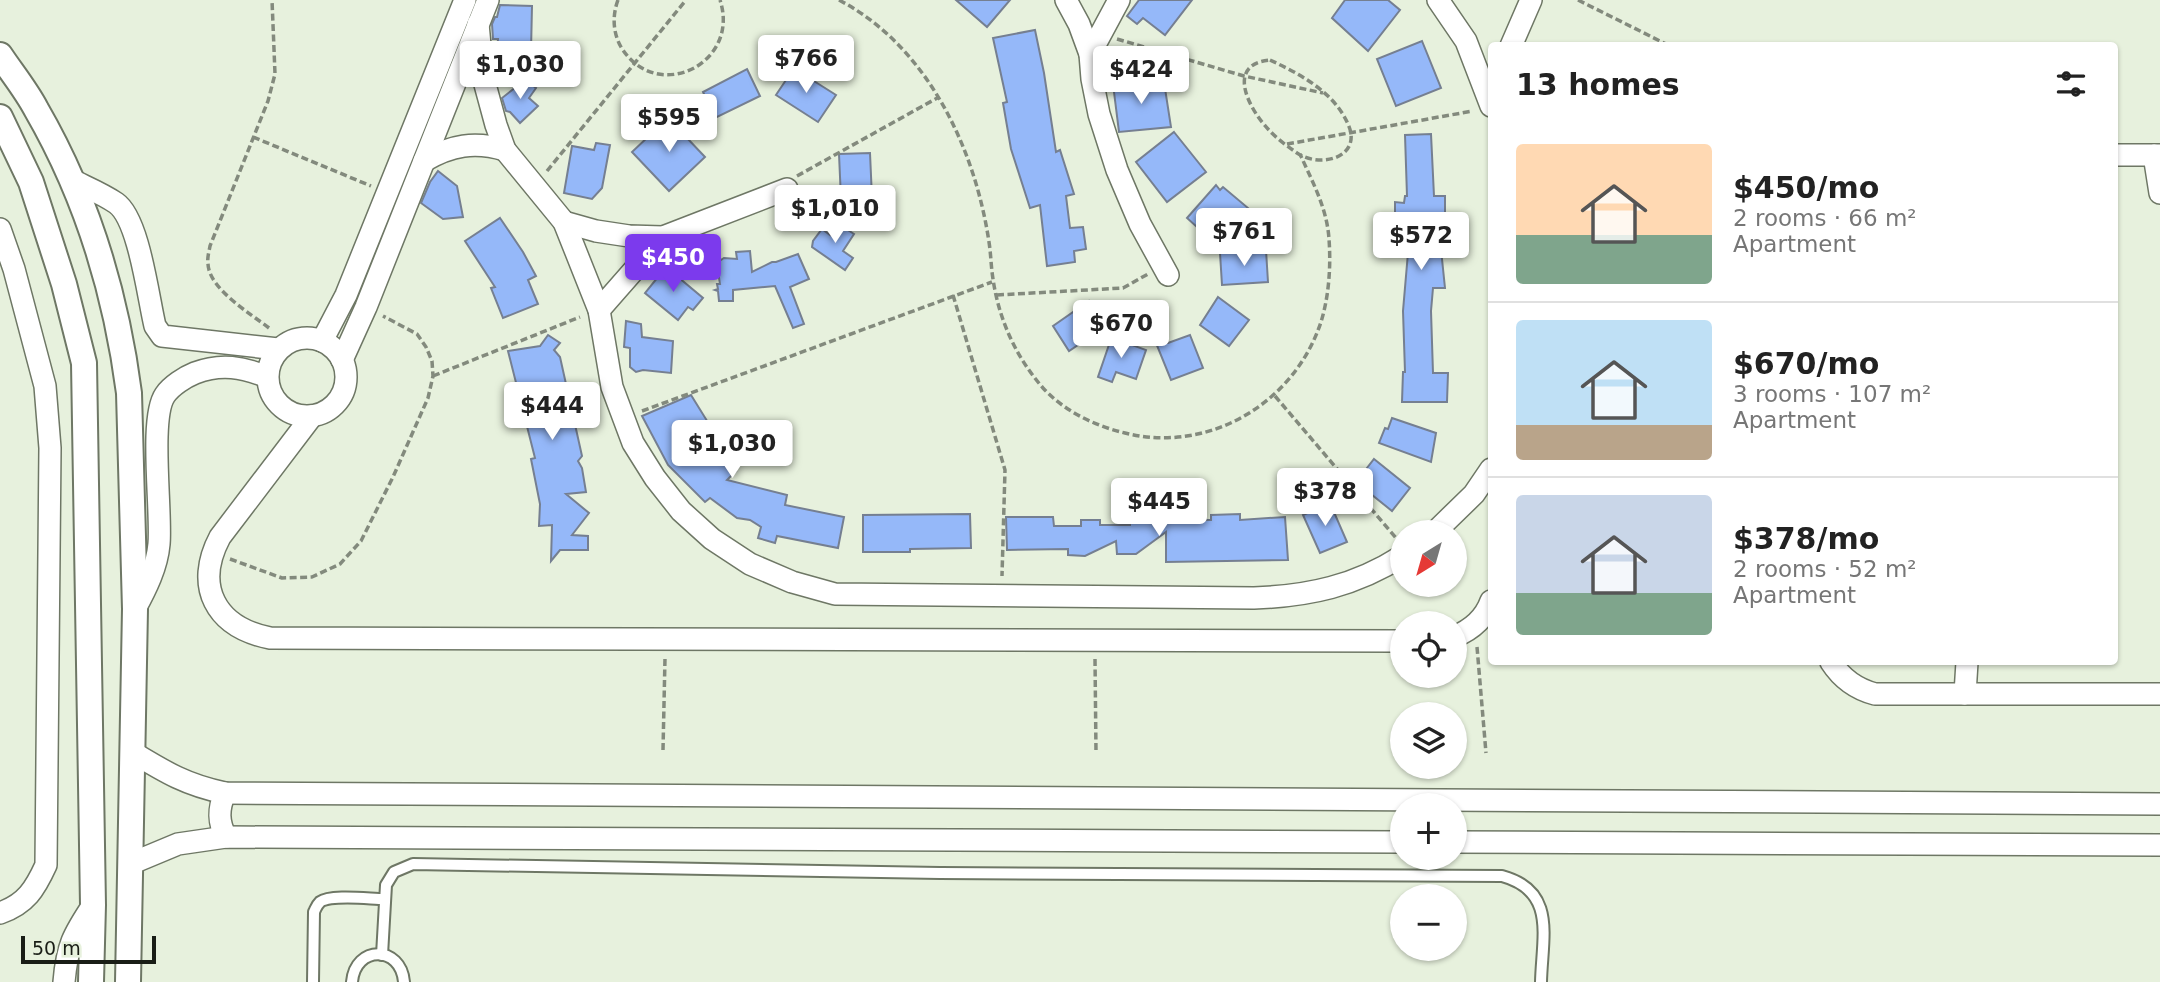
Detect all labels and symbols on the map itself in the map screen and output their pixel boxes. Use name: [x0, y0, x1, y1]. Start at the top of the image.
pin: $766: [765, 36, 847, 95]
pin: $1,030: [463, 42, 577, 101]
pin: $424: [1100, 46, 1182, 106]
pin: $595: [628, 94, 710, 154]
pin: $1,010: [778, 186, 892, 245]
pin: $761: [1203, 208, 1285, 268]
pin: $572: [1380, 212, 1462, 272]
pin: $450: [632, 234, 714, 294]
pin: $670: [1080, 300, 1162, 360]
pin: $444: [511, 382, 593, 442]
pin: $1,030: [675, 420, 789, 480]
pin: $378: [1284, 468, 1366, 528]
pin: $445: [1118, 478, 1200, 538]
north arrow: [1390, 520, 1466, 597]
scale bar: [21, 933, 156, 965]

